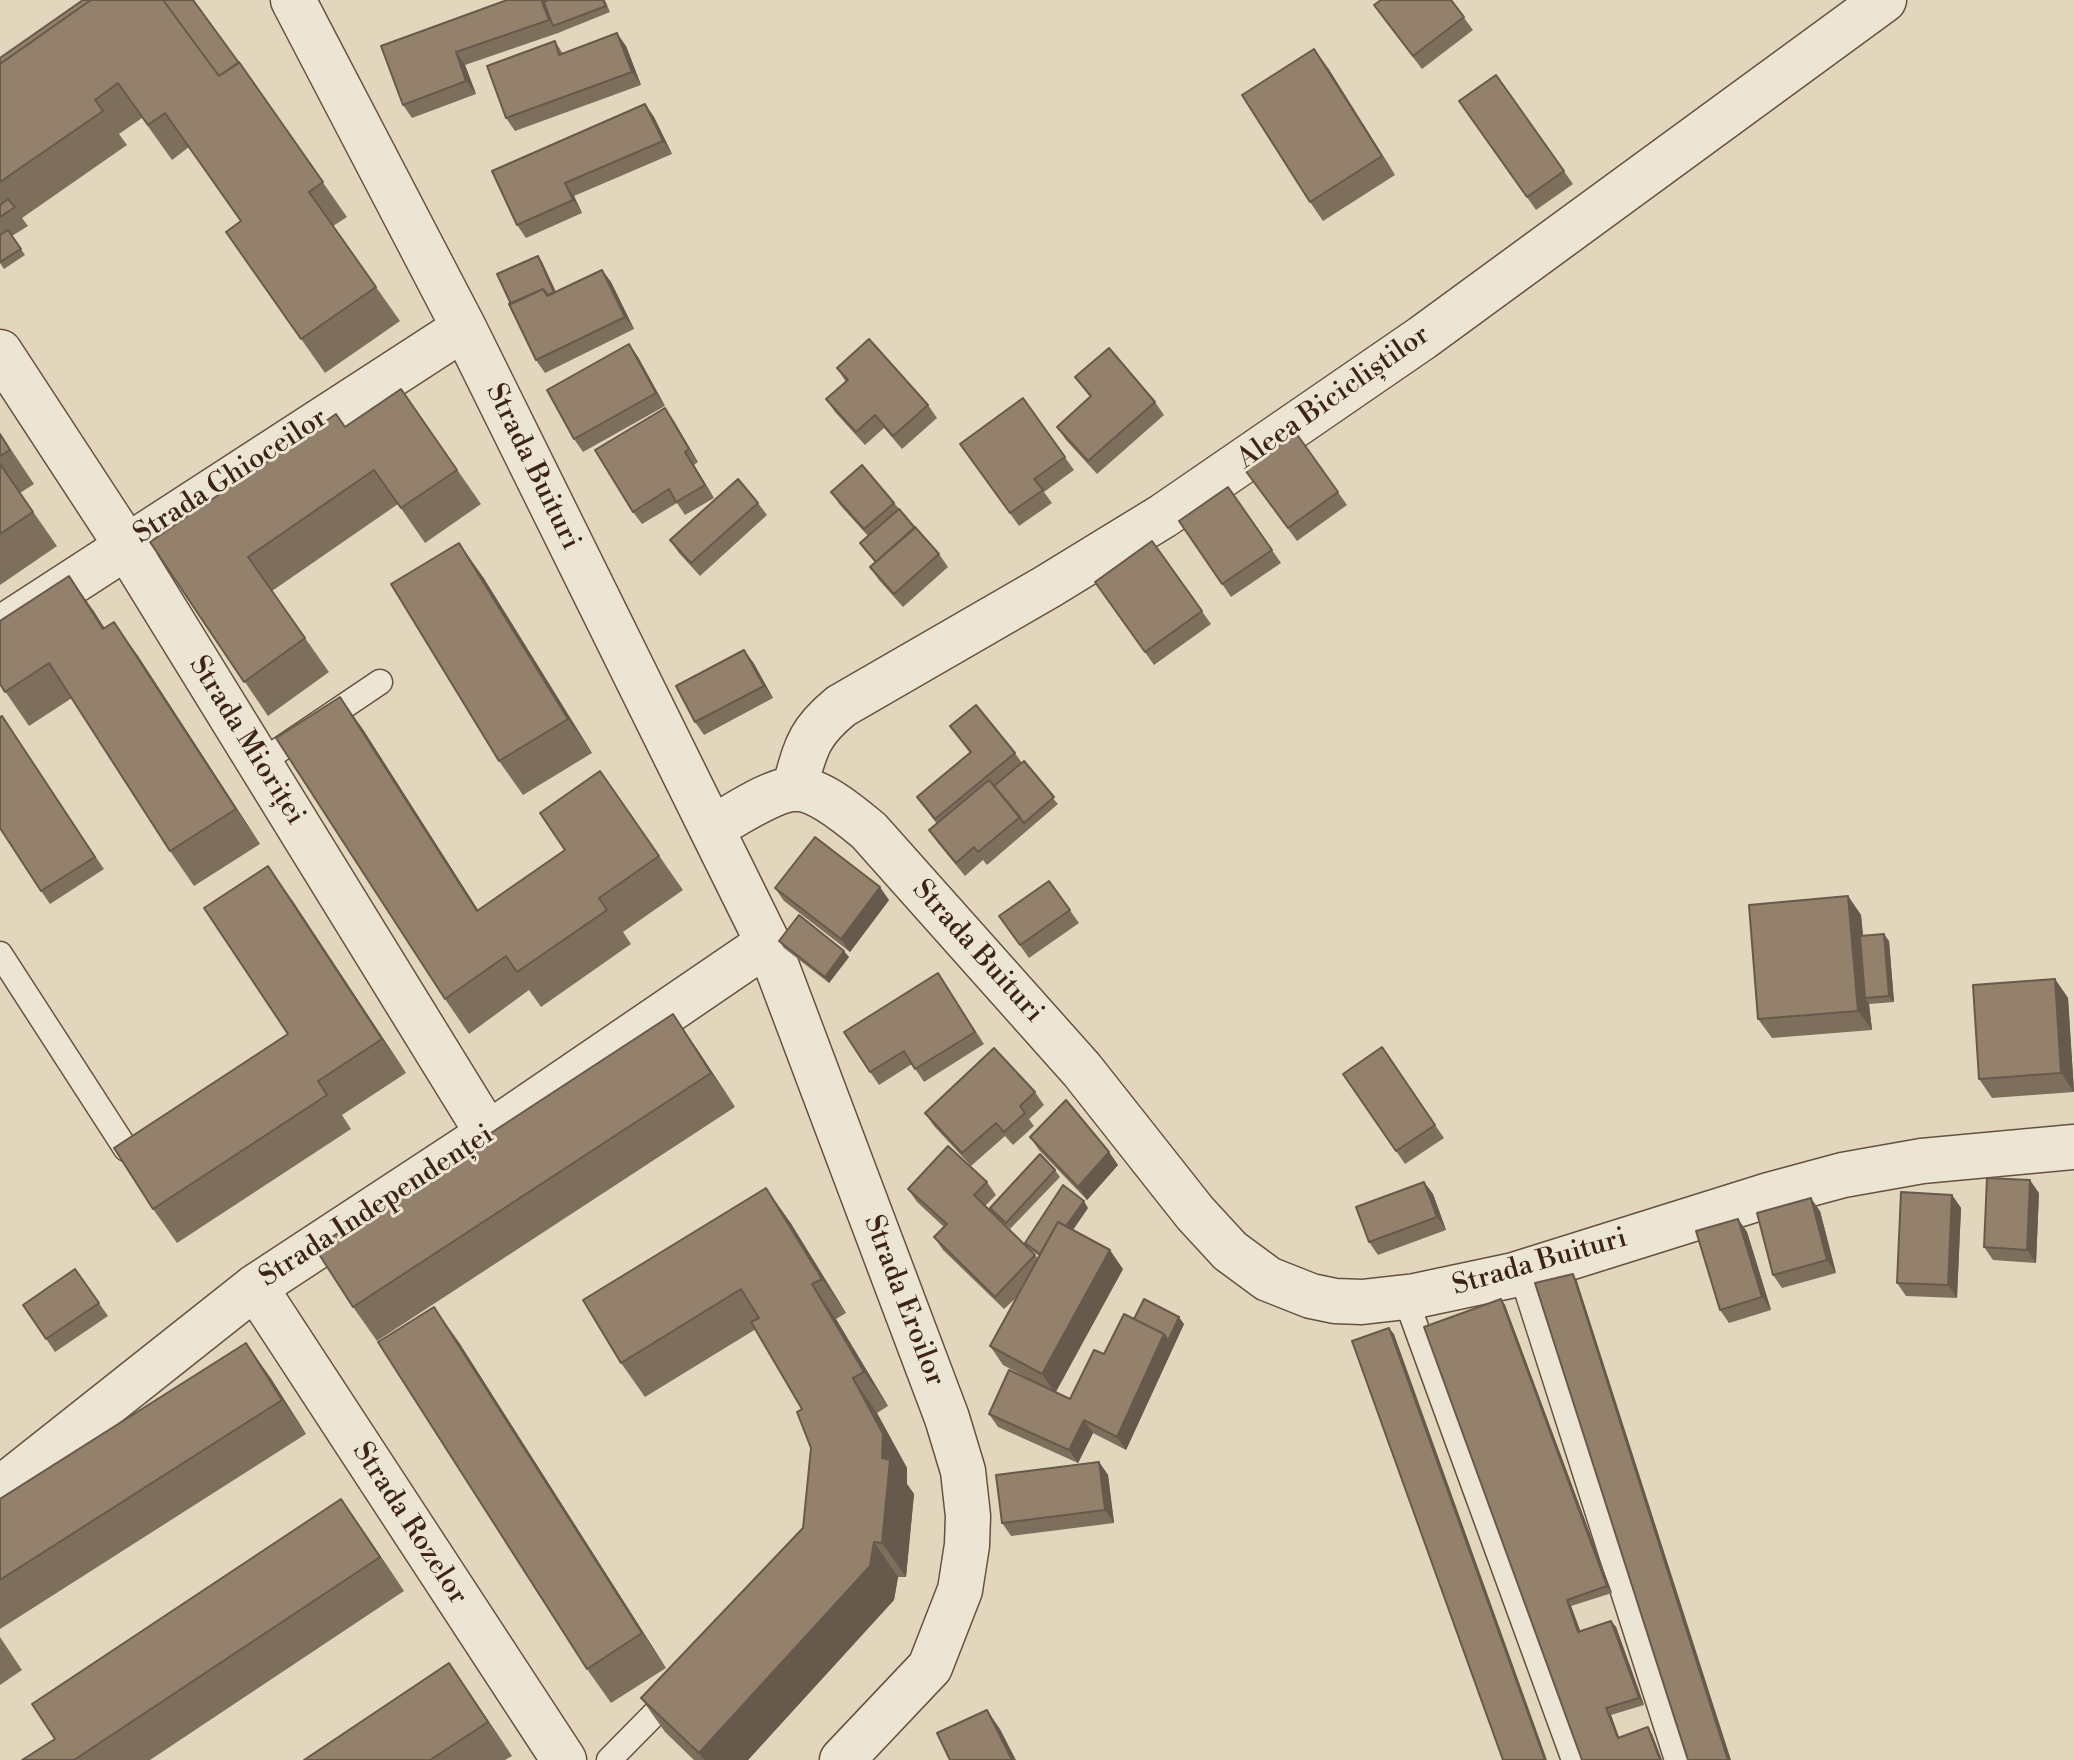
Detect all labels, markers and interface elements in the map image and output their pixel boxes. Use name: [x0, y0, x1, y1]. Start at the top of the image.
street label: Aleea Bicicliștilor: [1231, 319, 1437, 477]
street label: Strada Buituri: [477, 379, 587, 555]
street label: Strada Ghioceilor: [128, 402, 334, 552]
street label: Strada Mioriței: [181, 651, 311, 831]
street label: Strada Buituri: [904, 874, 1050, 1030]
street label: Strada Independenței: [254, 1119, 500, 1295]
street label: Strada Eroilor: [855, 1211, 951, 1391]
street label: Strada Buituri: [1449, 1222, 1631, 1304]
street label: Strada Rozelor: [344, 1437, 474, 1611]

